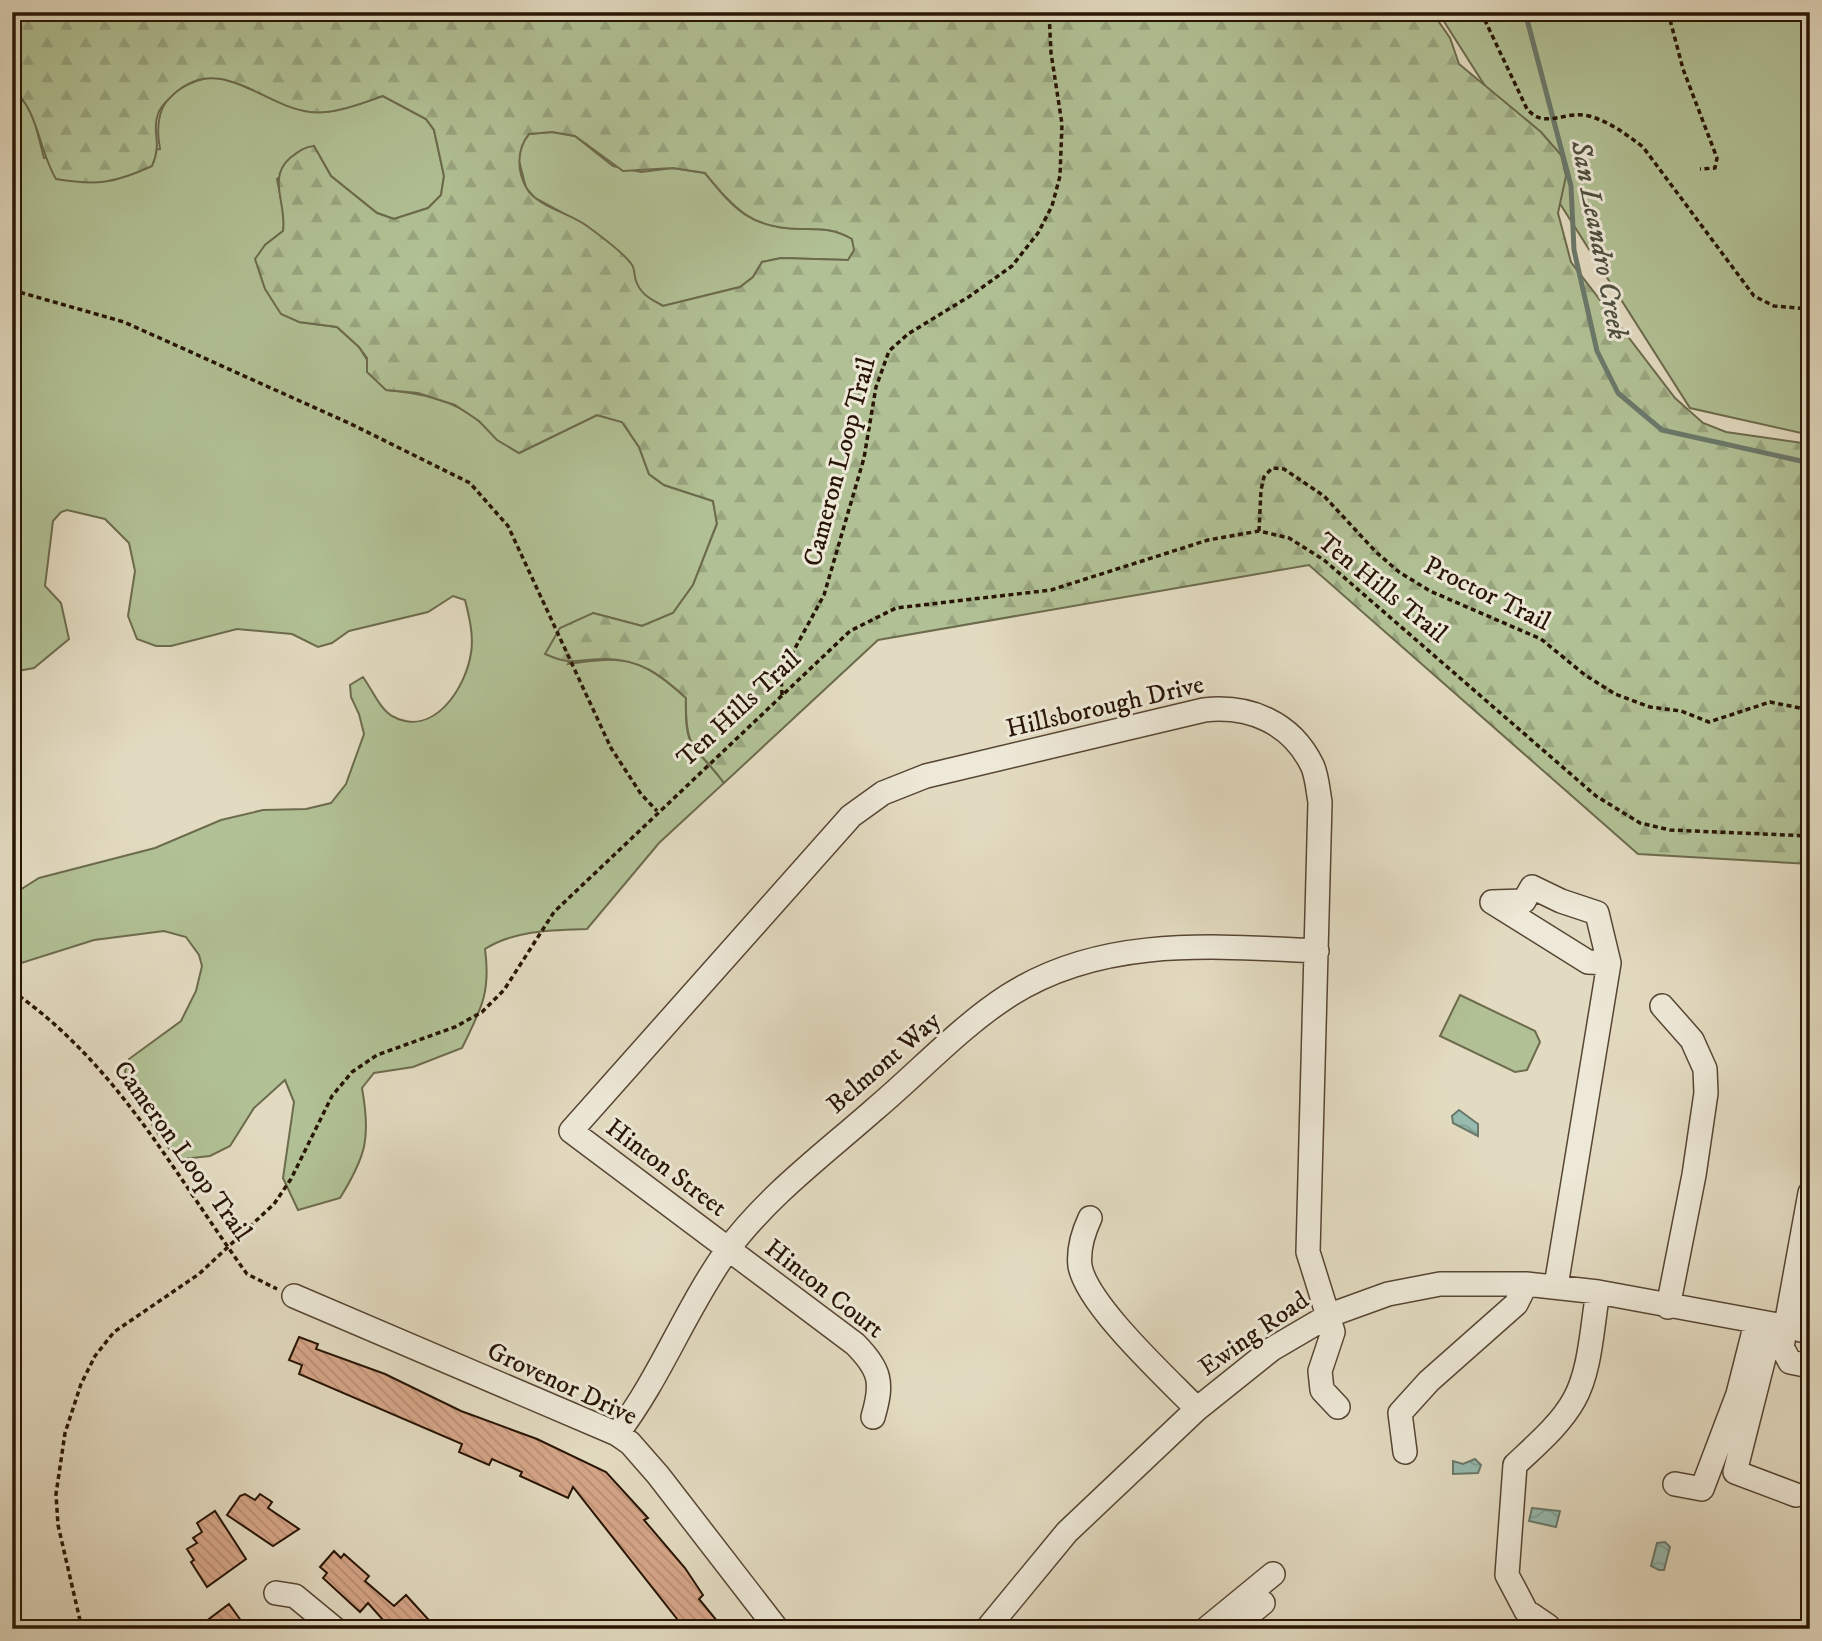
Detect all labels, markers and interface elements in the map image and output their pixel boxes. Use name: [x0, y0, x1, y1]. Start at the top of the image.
water label: San Leandro Creek: [1562, 137, 1635, 343]
street label: Cameron Loop Trail: [796, 354, 884, 570]
street label: Ten Hills Trail: [1310, 526, 1454, 651]
street label: Proctor Trail: [1418, 549, 1556, 639]
street label: Ten Hills Trail: [670, 643, 808, 775]
street label: Hillsborough Drive: [1003, 668, 1207, 746]
street label: Belmont Way: [820, 1004, 948, 1121]
street label: Cameron Loop Trail: [105, 1054, 259, 1248]
street label: Hinton Street: [599, 1112, 733, 1224]
street label: Hinton Court: [758, 1232, 890, 1346]
street label: Ewing Road: [1193, 1284, 1315, 1384]
street label: Grovenor Drive: [482, 1335, 642, 1433]

